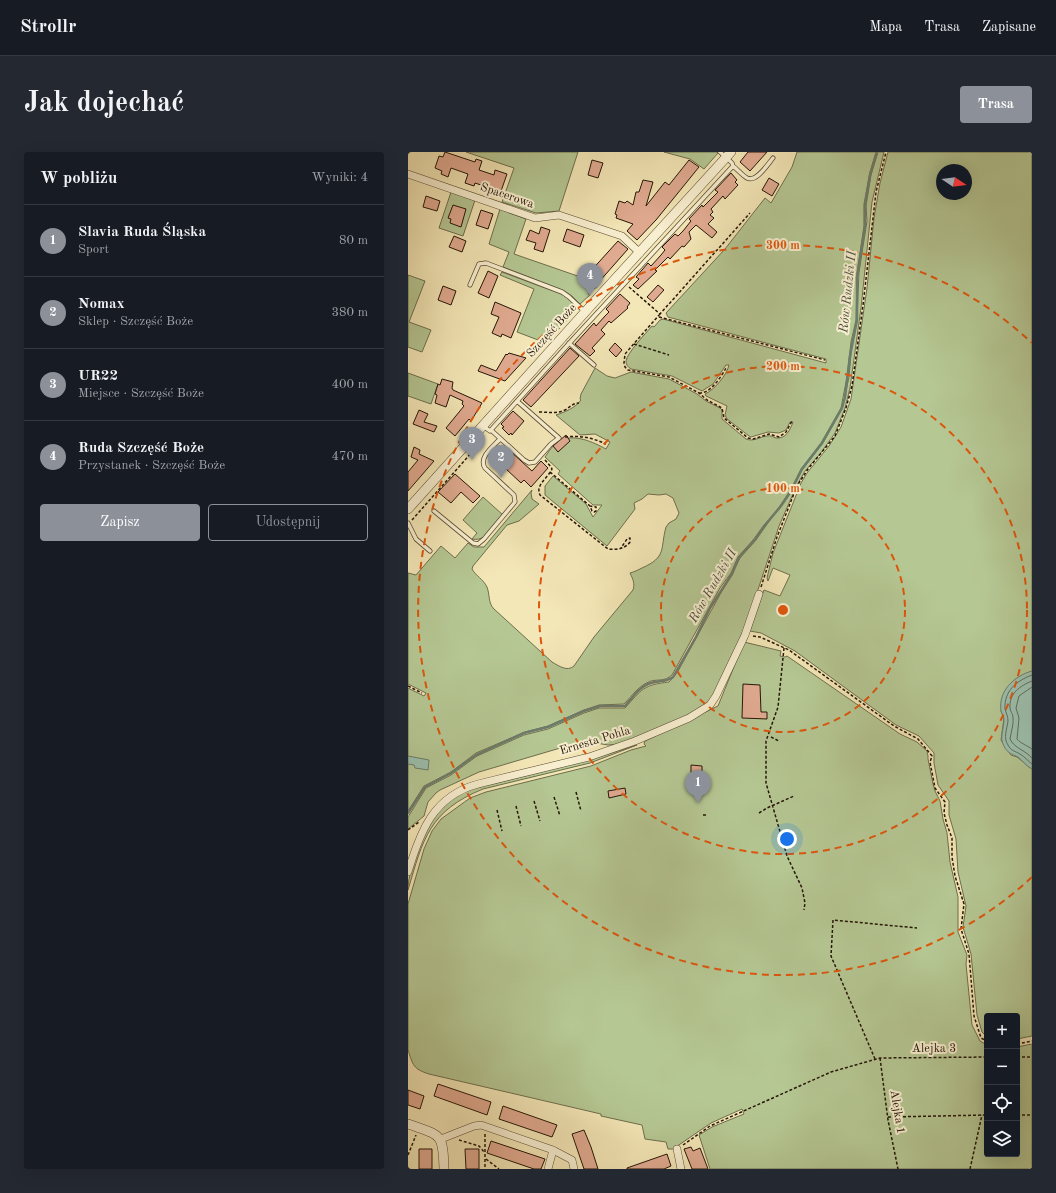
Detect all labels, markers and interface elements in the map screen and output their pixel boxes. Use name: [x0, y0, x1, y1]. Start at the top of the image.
text: Strollr: [20, 18, 76, 37]
text: Mapa: [869, 20, 902, 34]
text: Trasa: [924, 20, 960, 34]
text: Zapisane: [982, 20, 1036, 34]
button: Trasa: [960, 86, 1032, 123]
text: Jak dojechać: [24, 90, 184, 118]
north arrow: [936, 164, 972, 200]
text: W pobliżu: [40, 170, 117, 187]
text: Wyniki: 4: [312, 171, 368, 184]
street label: Spacerowa: [479, 181, 535, 211]
text: Slavia Ruda Śląska: [78, 225, 206, 240]
text: 1: [49, 234, 57, 247]
text: 80 m: [339, 234, 368, 247]
text: 300 m: [766, 240, 800, 252]
text: Sport: [78, 243, 109, 256]
water label: Rów Rudzki II: [837, 249, 859, 335]
pin: 4: [577, 263, 603, 296]
text: Nomax: [78, 297, 124, 312]
street label: Szczęść Boże: [525, 302, 579, 360]
text: 2: [49, 306, 57, 319]
text: 380 m: [331, 306, 368, 319]
text: Sklep · Szczęść Boże: [78, 315, 193, 328]
text: 200 m: [766, 361, 800, 373]
text: UR22: [78, 369, 118, 384]
text: 3: [49, 378, 57, 391]
text: 400 m: [331, 378, 368, 391]
text: Miejsce · Szczęść Boże: [78, 387, 204, 400]
pin: 3: [459, 427, 485, 460]
text: Ruda Szczęść Boże: [78, 441, 204, 456]
pin: 2: [488, 445, 514, 478]
text: 4: [49, 450, 57, 463]
text: 470 m: [331, 450, 368, 463]
text: Przystanek · Szczęść Boże: [78, 459, 225, 472]
text: 100 m: [766, 483, 800, 495]
button: Zapisz: [40, 504, 200, 541]
button: Udostępnij: [208, 504, 368, 541]
water label: Rów Rudzki II: [686, 545, 740, 626]
centre of rings: [776, 603, 790, 617]
street label: Ernesta Pohla: [558, 725, 632, 757]
pin: 1: [685, 770, 711, 803]
your location: [777, 829, 797, 849]
map controls: [984, 1013, 1020, 1157]
button: +: [984, 1013, 1020, 1049]
street label: Alejka 3: [912, 1043, 956, 1055]
button: −: [984, 1049, 1020, 1085]
button: locate: [984, 1085, 1020, 1121]
street label: Alejka 1: [888, 1089, 906, 1135]
button: layers: [984, 1121, 1020, 1157]

